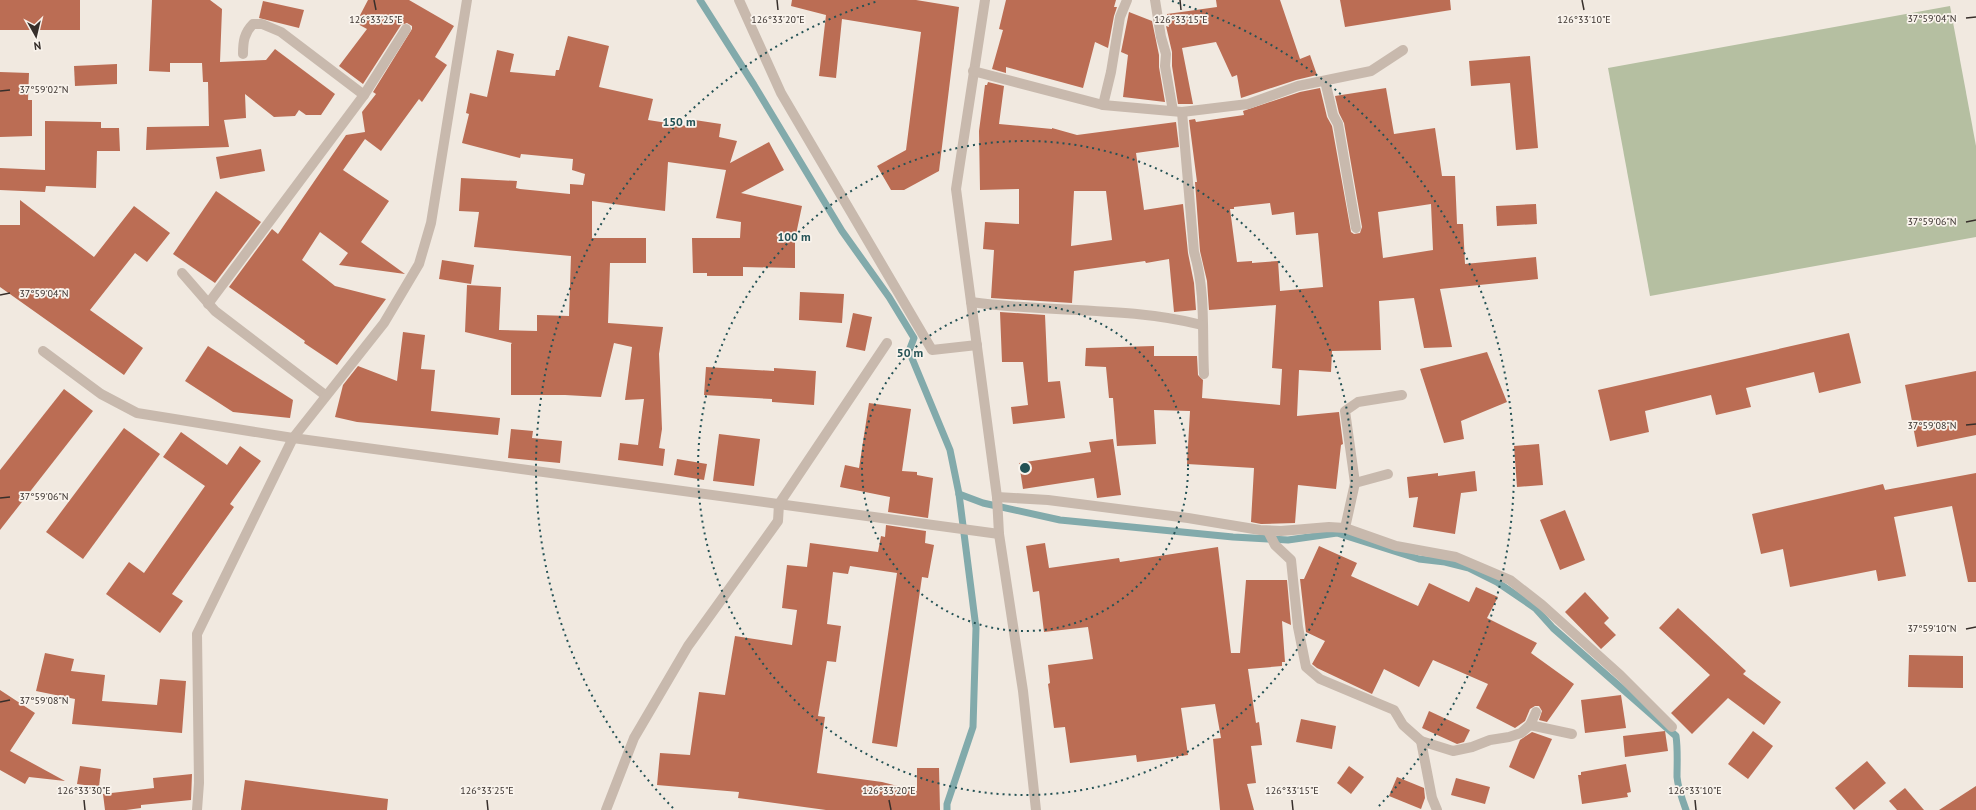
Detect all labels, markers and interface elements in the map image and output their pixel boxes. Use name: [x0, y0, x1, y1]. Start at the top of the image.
text: 37°59'04"N: [1907, 12, 1957, 25]
text: 126°33'25"E: [349, 13, 403, 26]
text: 126°33'20"E: [751, 13, 805, 26]
text: 126°33'15"E: [1154, 13, 1208, 26]
text: 126°33'10"E: [1557, 13, 1611, 26]
north arrow: [16, 16, 56, 56]
text: N: [33, 38, 42, 53]
text: 37°59'02"N: [19, 83, 69, 96]
text: 150 m: [662, 114, 696, 129]
text: 37°59'06"N: [1907, 215, 1957, 228]
text: 100 m: [777, 229, 811, 244]
text: 37°59'04"N: [19, 287, 69, 300]
text: 50 m: [897, 345, 923, 360]
text: 37°59'08"N: [1907, 419, 1957, 432]
centre of rings: [1018, 461, 1032, 475]
text: 37°59'06"N: [19, 490, 69, 503]
text: 37°59'10"N: [1907, 622, 1957, 635]
text: 37°59'08"N: [19, 694, 69, 707]
text: 126°33'30"E: [57, 784, 111, 797]
text: 126°33'25"E: [460, 784, 514, 797]
text: 126°33'20"E: [862, 784, 916, 797]
text: 126°33'15"E: [1265, 784, 1319, 797]
text: 126°33'10"E: [1668, 784, 1722, 797]

